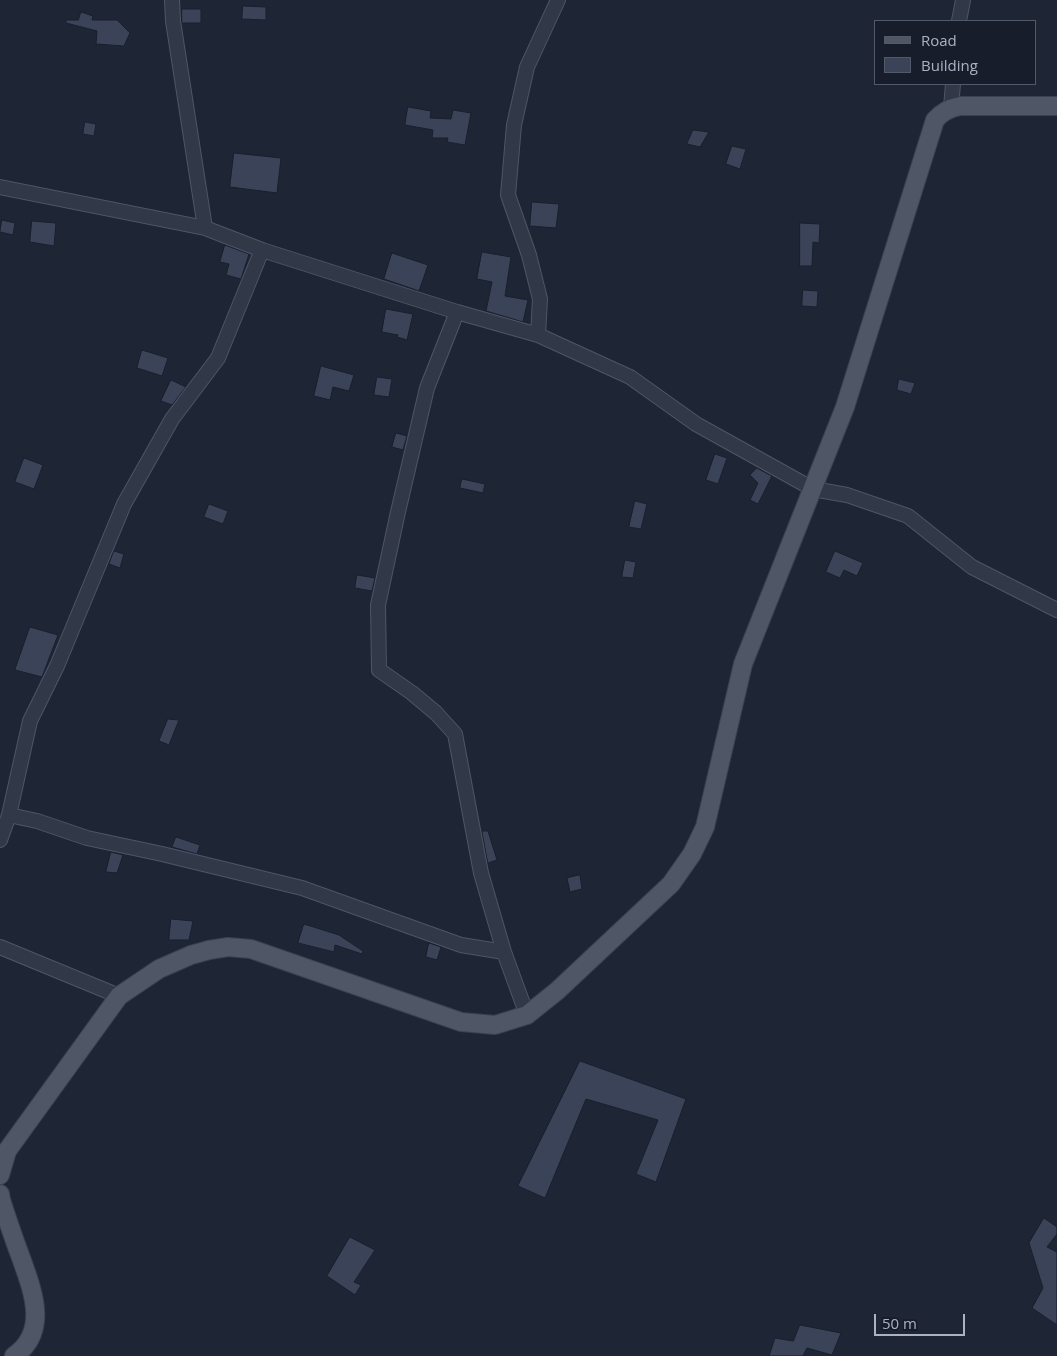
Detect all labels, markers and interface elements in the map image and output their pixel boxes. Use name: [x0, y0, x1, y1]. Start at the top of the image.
legend: [874, 20, 1037, 85]
text: Road: [921, 30, 957, 50]
text: Building: [921, 55, 978, 75]
scale bar: [877, 1304, 968, 1336]
text: 50 m: [882, 1313, 917, 1333]

